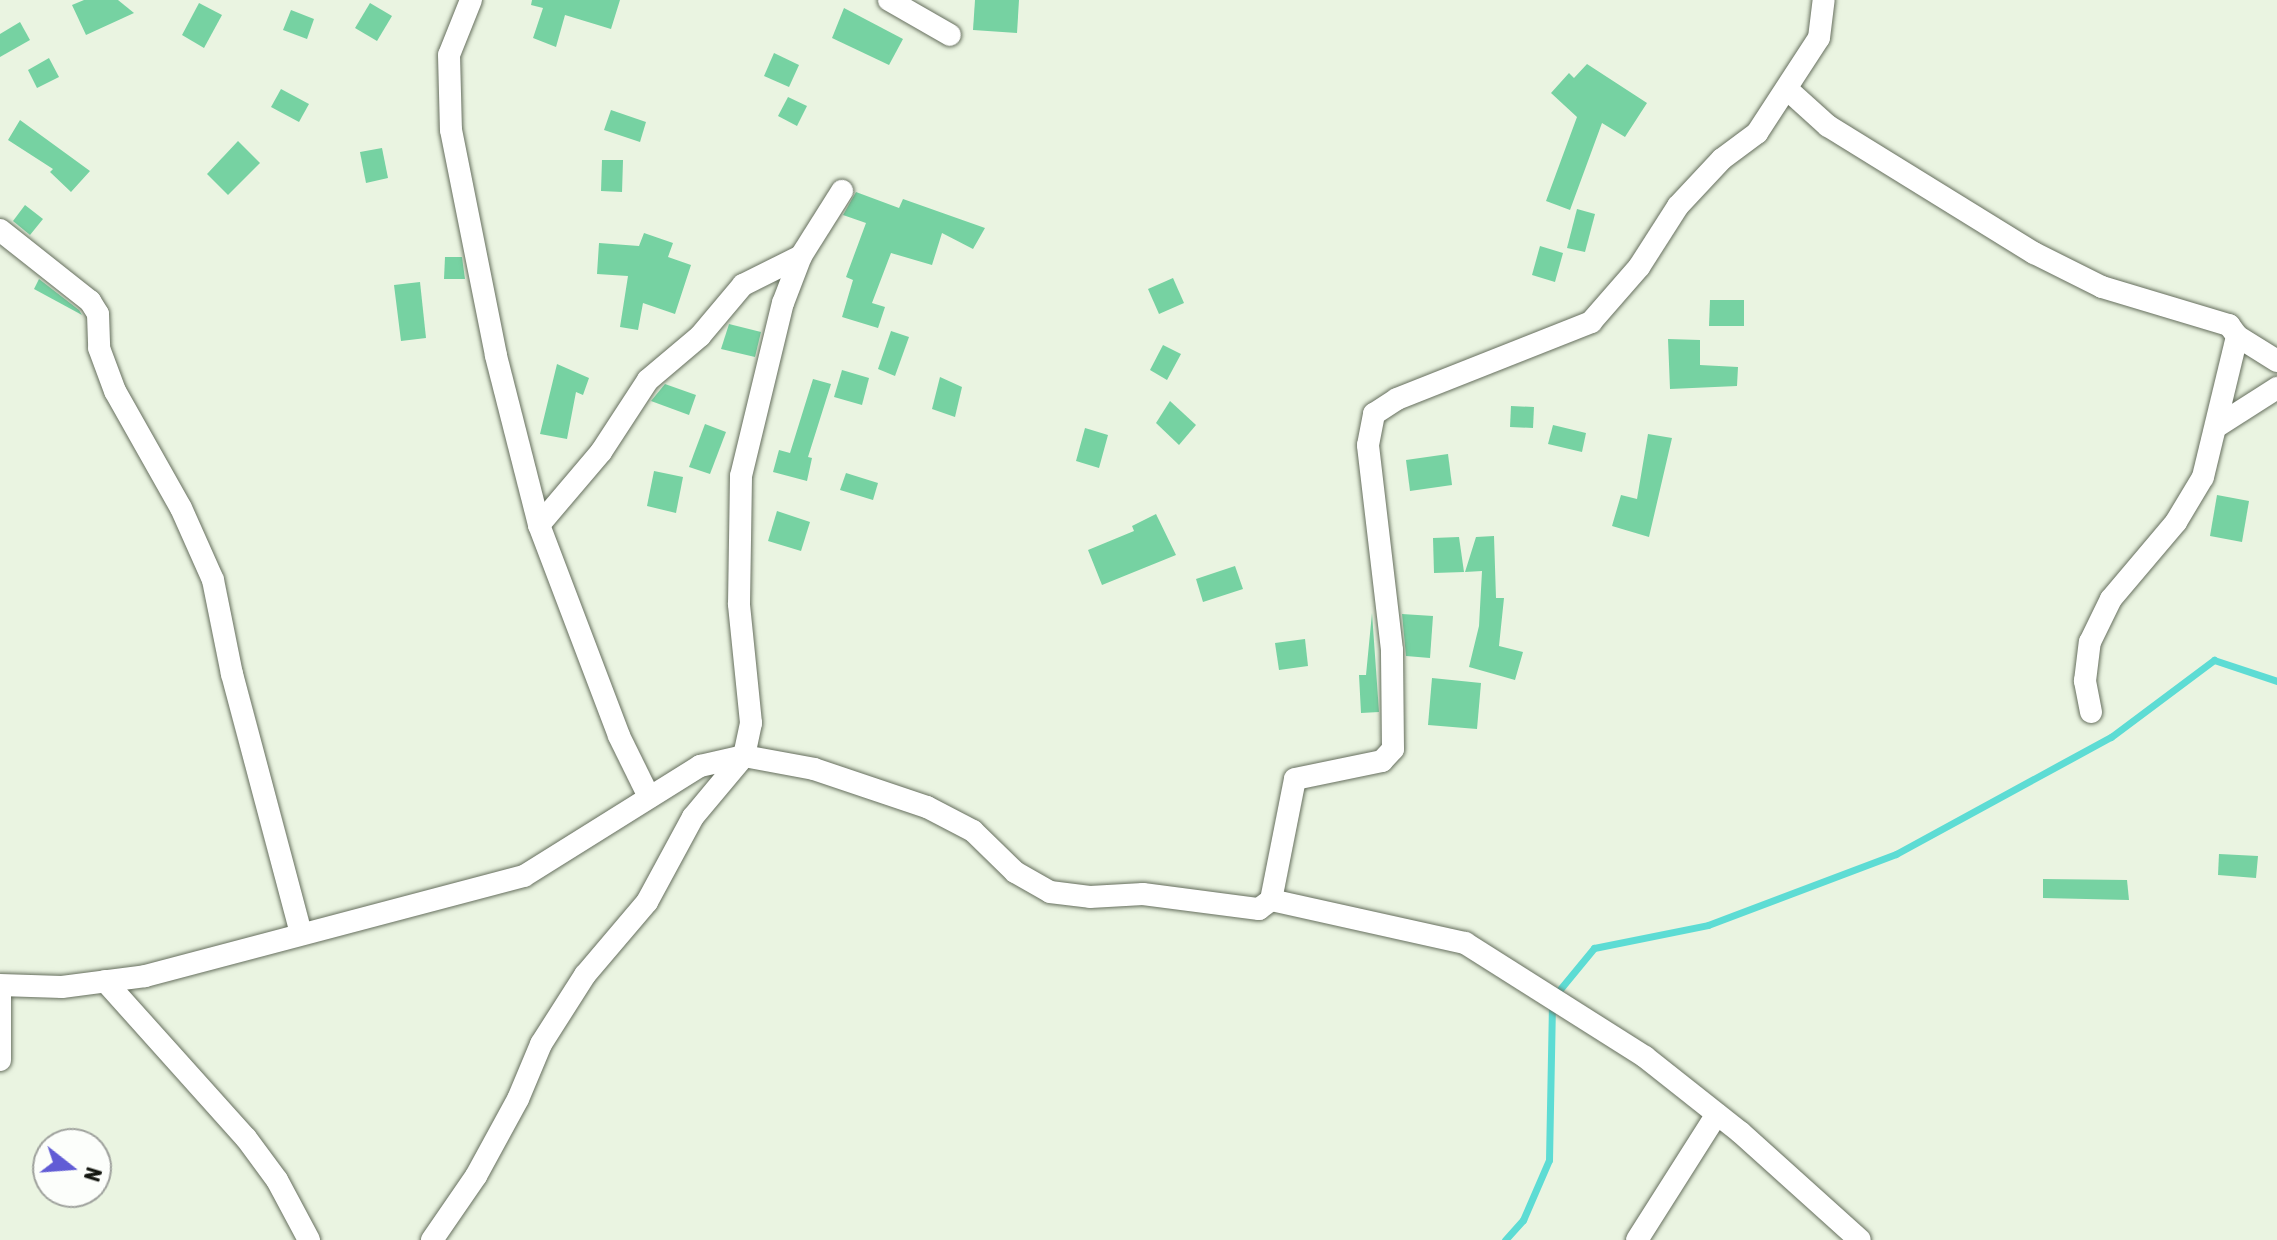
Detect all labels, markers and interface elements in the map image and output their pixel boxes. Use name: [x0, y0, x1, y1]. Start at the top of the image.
north arrow: [32, 1128, 112, 1208]
text: N: [79, 1164, 107, 1184]

